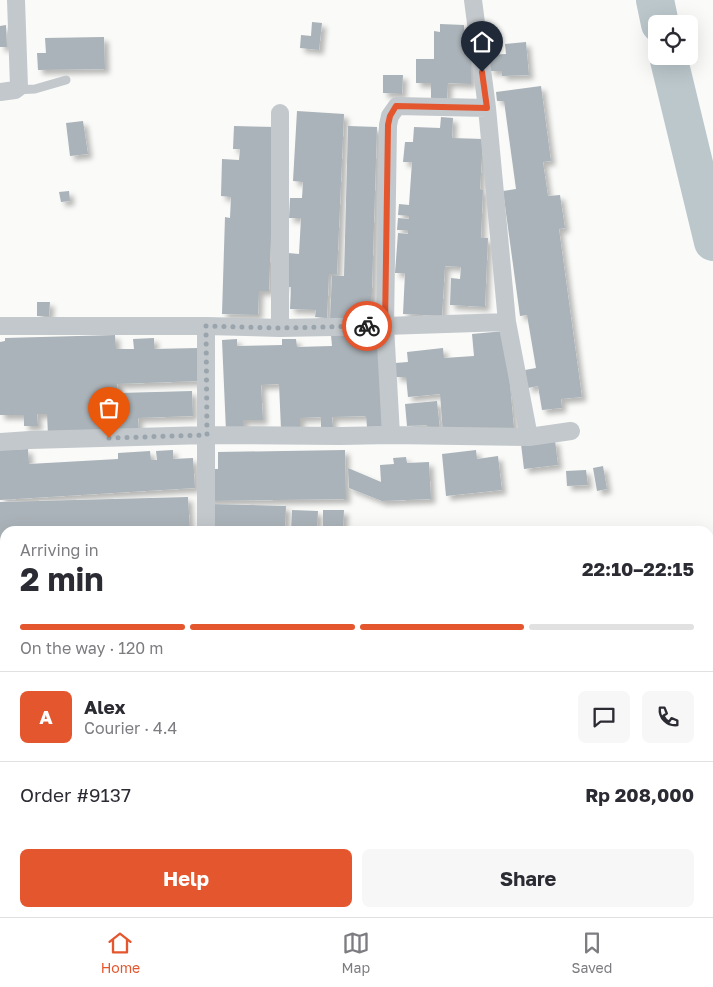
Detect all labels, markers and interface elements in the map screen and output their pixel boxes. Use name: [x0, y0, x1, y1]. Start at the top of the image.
map controls: [648, 15, 698, 65]
button: locate: [648, 15, 698, 65]
pin: [461, 21, 503, 72]
icon: home: [468, 28, 496, 56]
courier: [342, 301, 392, 351]
icon: bike: [353, 312, 381, 340]
pin: [88, 387, 130, 438]
icon: bag: [95, 394, 123, 422]
text: Arriving in: [20, 540, 99, 560]
text: 22:10–22:15: [582, 557, 694, 580]
text: 2 min: [20, 560, 104, 598]
text: On the way · 120 m: [20, 638, 163, 658]
button: chat: [578, 691, 630, 743]
button: phone: [642, 691, 694, 743]
text: Alex: [84, 695, 125, 718]
text: A: [39, 705, 53, 728]
text: Courier · 4.4: [84, 718, 177, 738]
text: Order #9137: [20, 783, 131, 806]
text: Rp 208,000: [585, 783, 694, 806]
button: Help: [20, 849, 352, 907]
button: Share: [362, 849, 694, 907]
tab: Home: [101, 929, 140, 976]
tab: Map: [342, 929, 370, 976]
tab: Saved: [571, 929, 612, 976]

